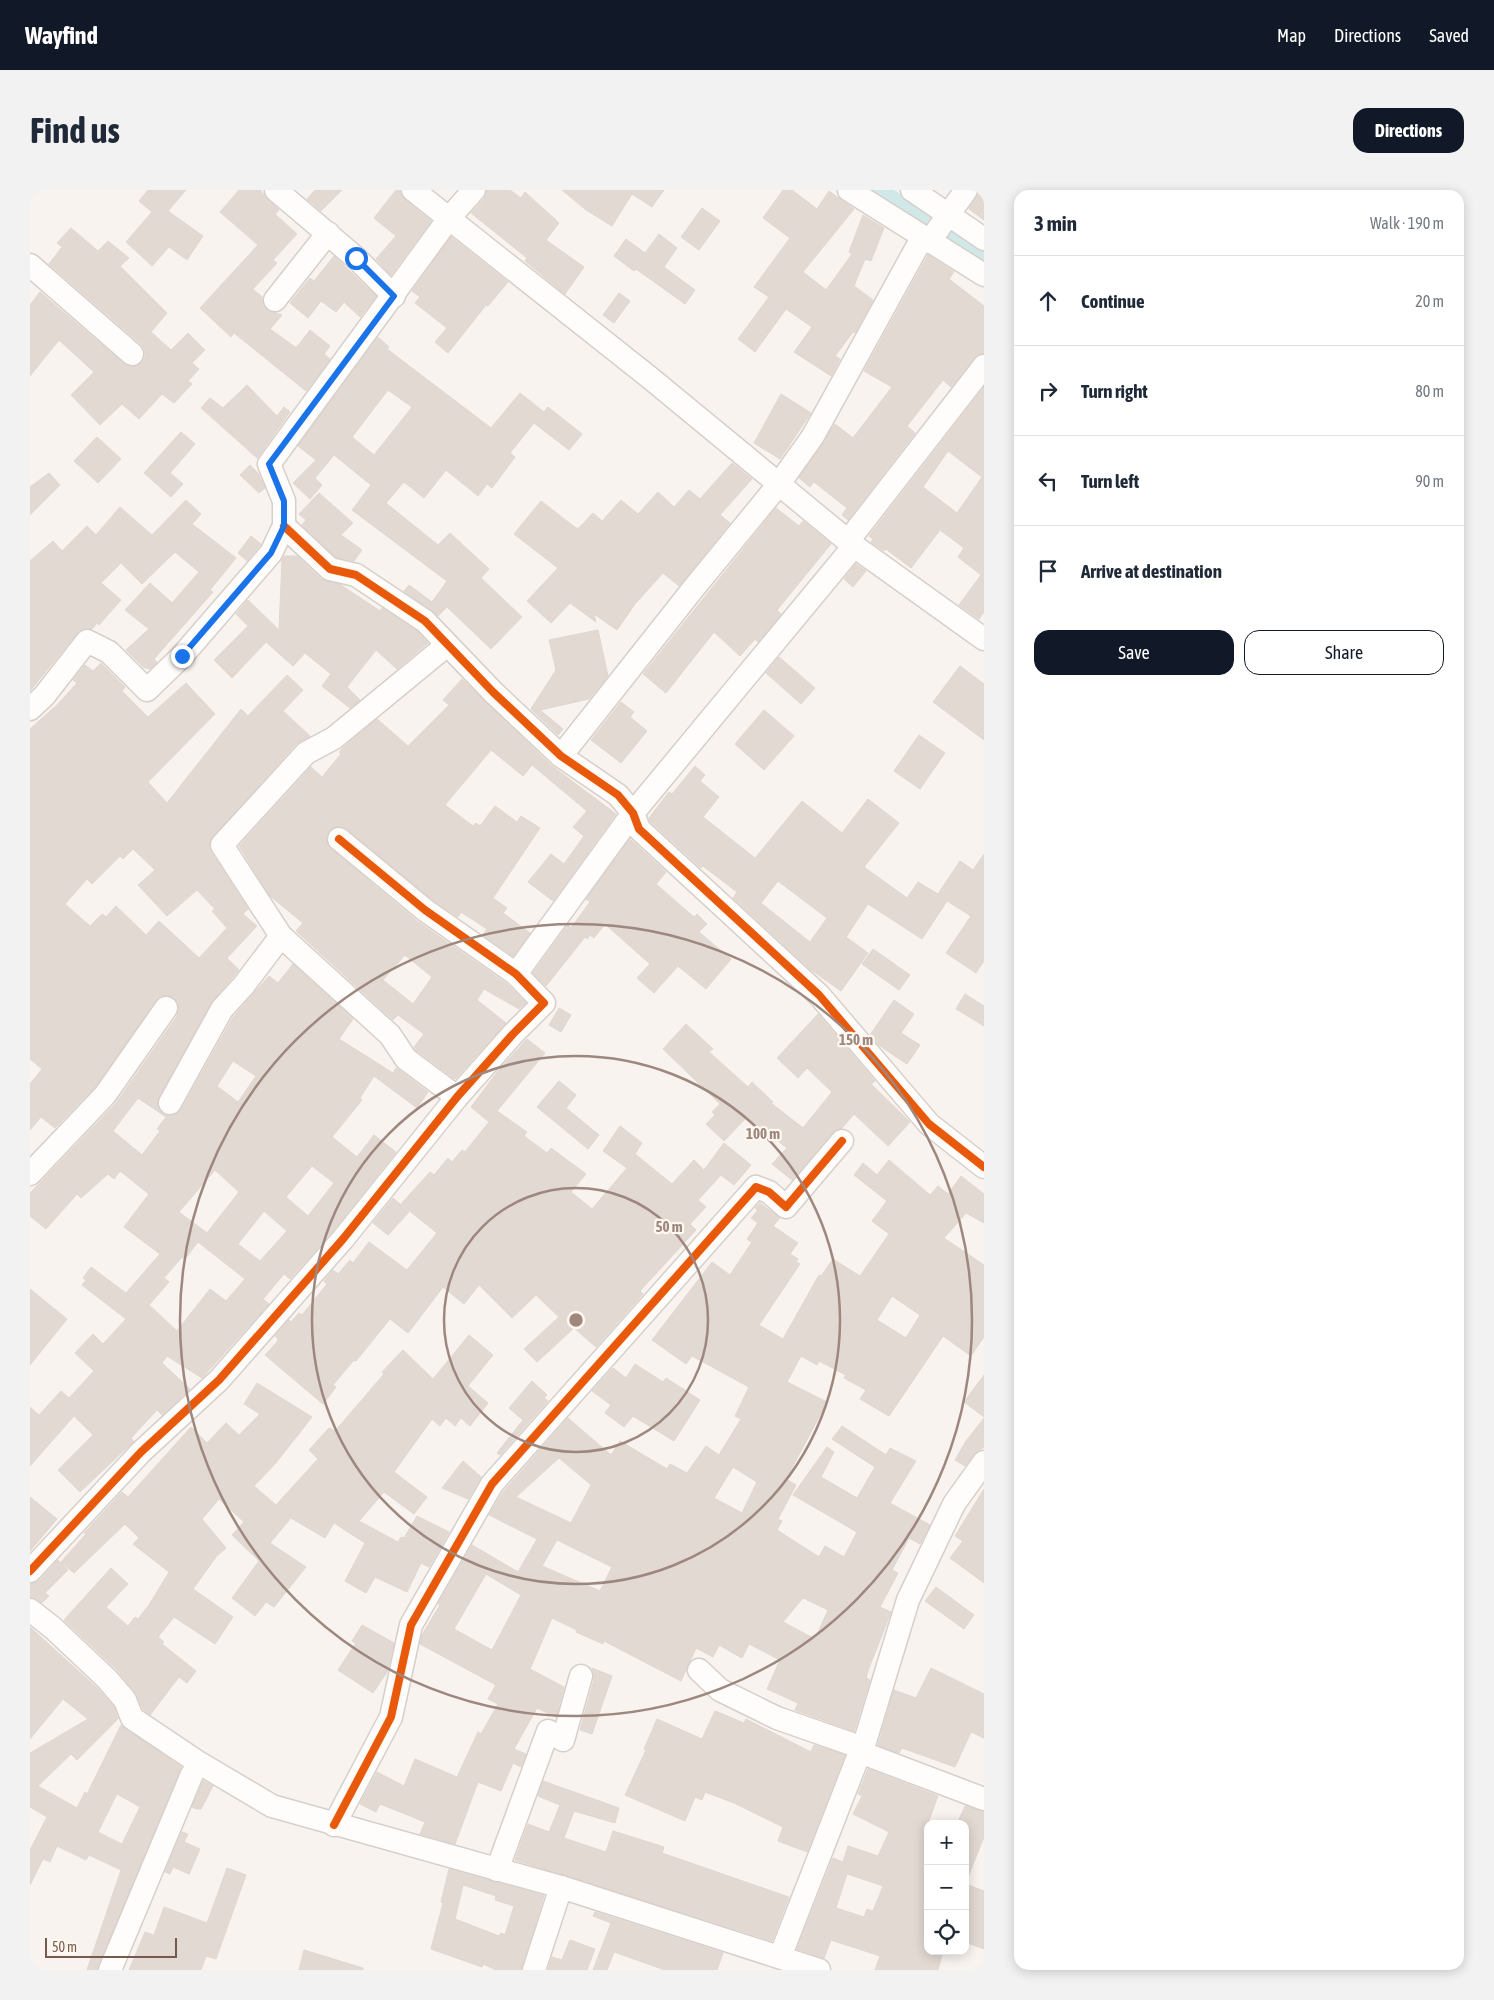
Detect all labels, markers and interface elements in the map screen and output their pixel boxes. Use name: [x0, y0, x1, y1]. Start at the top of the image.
text: Wayfind: [25, 22, 98, 49]
text: Map: [1277, 25, 1306, 46]
text: Directions: [1334, 25, 1401, 46]
text: Saved: [1429, 25, 1469, 46]
button: Directions: [1353, 108, 1464, 153]
text: Find us: [30, 110, 120, 150]
text: 3 min: [1034, 211, 1077, 235]
text: Walk · 190 m: [1370, 214, 1444, 232]
route start: [345, 247, 368, 270]
icon: ahead: [1034, 287, 1062, 315]
text: Continue: [1081, 290, 1145, 312]
text: 20 m: [1415, 292, 1444, 310]
icon: right: [1034, 377, 1062, 405]
text: Turn right: [1081, 380, 1148, 402]
text: 80 m: [1415, 382, 1444, 400]
icon: left: [1034, 467, 1062, 495]
text: Turn left: [1081, 470, 1139, 492]
text: 90 m: [1415, 472, 1444, 490]
icon: arrive: [1034, 557, 1062, 585]
text: Arrive at destination: [1081, 560, 1222, 582]
button: Save: [1034, 630, 1234, 675]
button: Share: [1244, 630, 1444, 675]
route end: [171, 645, 194, 668]
text: 150 m: [839, 1031, 873, 1048]
text: 100 m: [746, 1125, 780, 1142]
text: 50 m: [656, 1218, 683, 1235]
centre of rings: [567, 1311, 585, 1329]
map controls: [924, 1820, 969, 1955]
button: +: [924, 1820, 969, 1865]
button: −: [924, 1865, 969, 1910]
button: locate: [924, 1910, 969, 1955]
scale bar: [45, 1935, 178, 1958]
text: 50 m: [52, 1939, 77, 1955]

